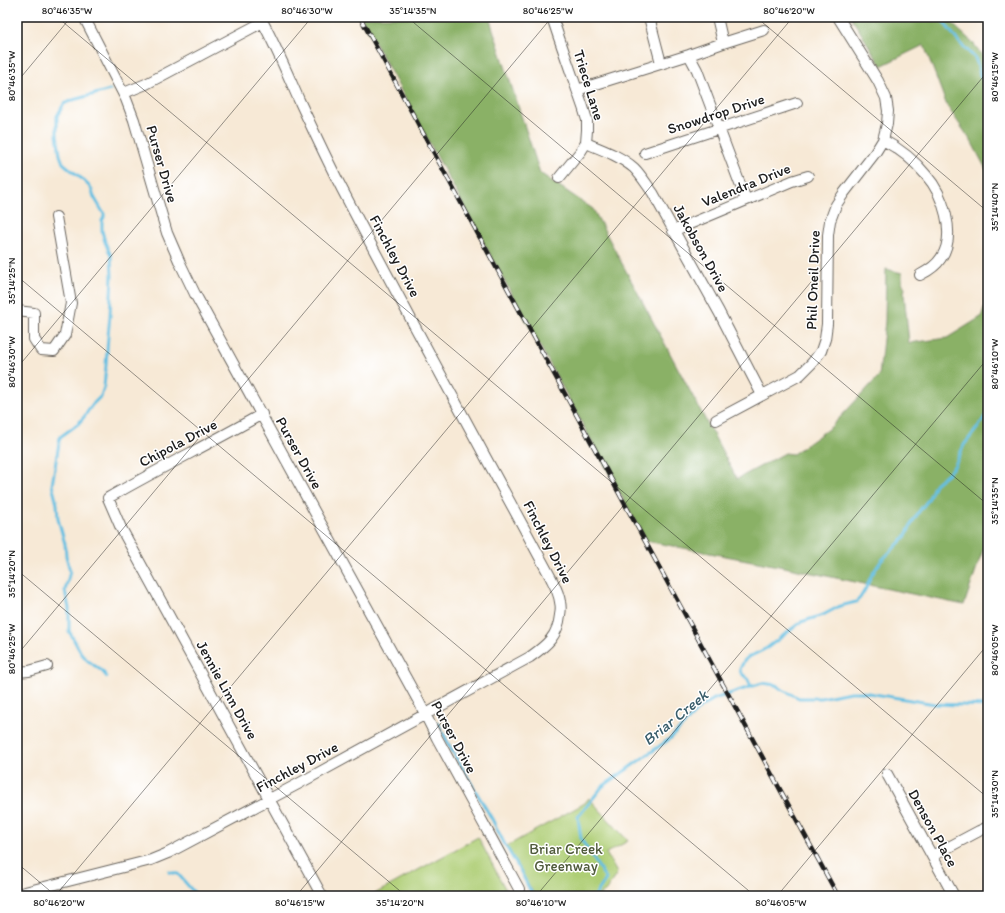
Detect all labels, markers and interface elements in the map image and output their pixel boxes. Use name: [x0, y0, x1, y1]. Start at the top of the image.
text: 80°46'35"W: [42, 4, 93, 17]
text: 80°46'30"W: [281, 4, 333, 17]
text: 35°14'35"N: [389, 4, 437, 17]
text: 80°46'25"W: [523, 4, 574, 17]
text: 80°46'20"W: [763, 4, 815, 17]
street label: Triece Lane: [570, 48, 608, 122]
text: 80°46'35"W: [5, 50, 18, 101]
text: 80°46'15"W: [988, 52, 1001, 102]
street label: Snowdrop Drive: [665, 90, 767, 138]
street label: Purser Drive: [142, 123, 182, 205]
street label: Valendra Drive: [699, 159, 793, 211]
text: 35°14'40"N: [988, 182, 1001, 231]
street label: Jakobson Drive: [669, 201, 733, 295]
street label: Finchley Drive: [366, 212, 424, 300]
street label: Phil Oneil Drive: [802, 230, 824, 330]
text: 35°14'25"N: [5, 257, 18, 305]
text: 80°46'30"W: [5, 336, 18, 388]
text: 80°46'10"W: [988, 338, 1001, 389]
street label: Purser Drive: [272, 414, 326, 492]
street label: Chipola Drive: [136, 415, 220, 471]
text: 35°14'35"N: [988, 477, 1001, 525]
street label: Finchley Drive: [519, 498, 577, 586]
text: 35°14'20"N: [5, 550, 18, 598]
text: 80°46'25"W: [5, 623, 18, 674]
text: 80°46'05"W: [988, 624, 1001, 676]
street label: Jennie Linn Drive: [192, 637, 262, 743]
water label: Briar Creek: [639, 685, 712, 749]
street label: Purser Drive: [427, 698, 481, 776]
street label: Finchley Drive: [253, 738, 341, 796]
text: 35°14'30"N: [988, 770, 1001, 818]
street label: Denson Place: [904, 786, 962, 870]
park label: Briar Creek Greenway: [529, 840, 603, 875]
text: 80°46'20"W: [33, 896, 85, 909]
text: 80°46'15"W: [275, 896, 325, 909]
text: 35°14'20"N: [376, 896, 424, 909]
text: 80°46'10"W: [516, 896, 567, 909]
text: 80°46'05"W: [755, 896, 807, 909]

